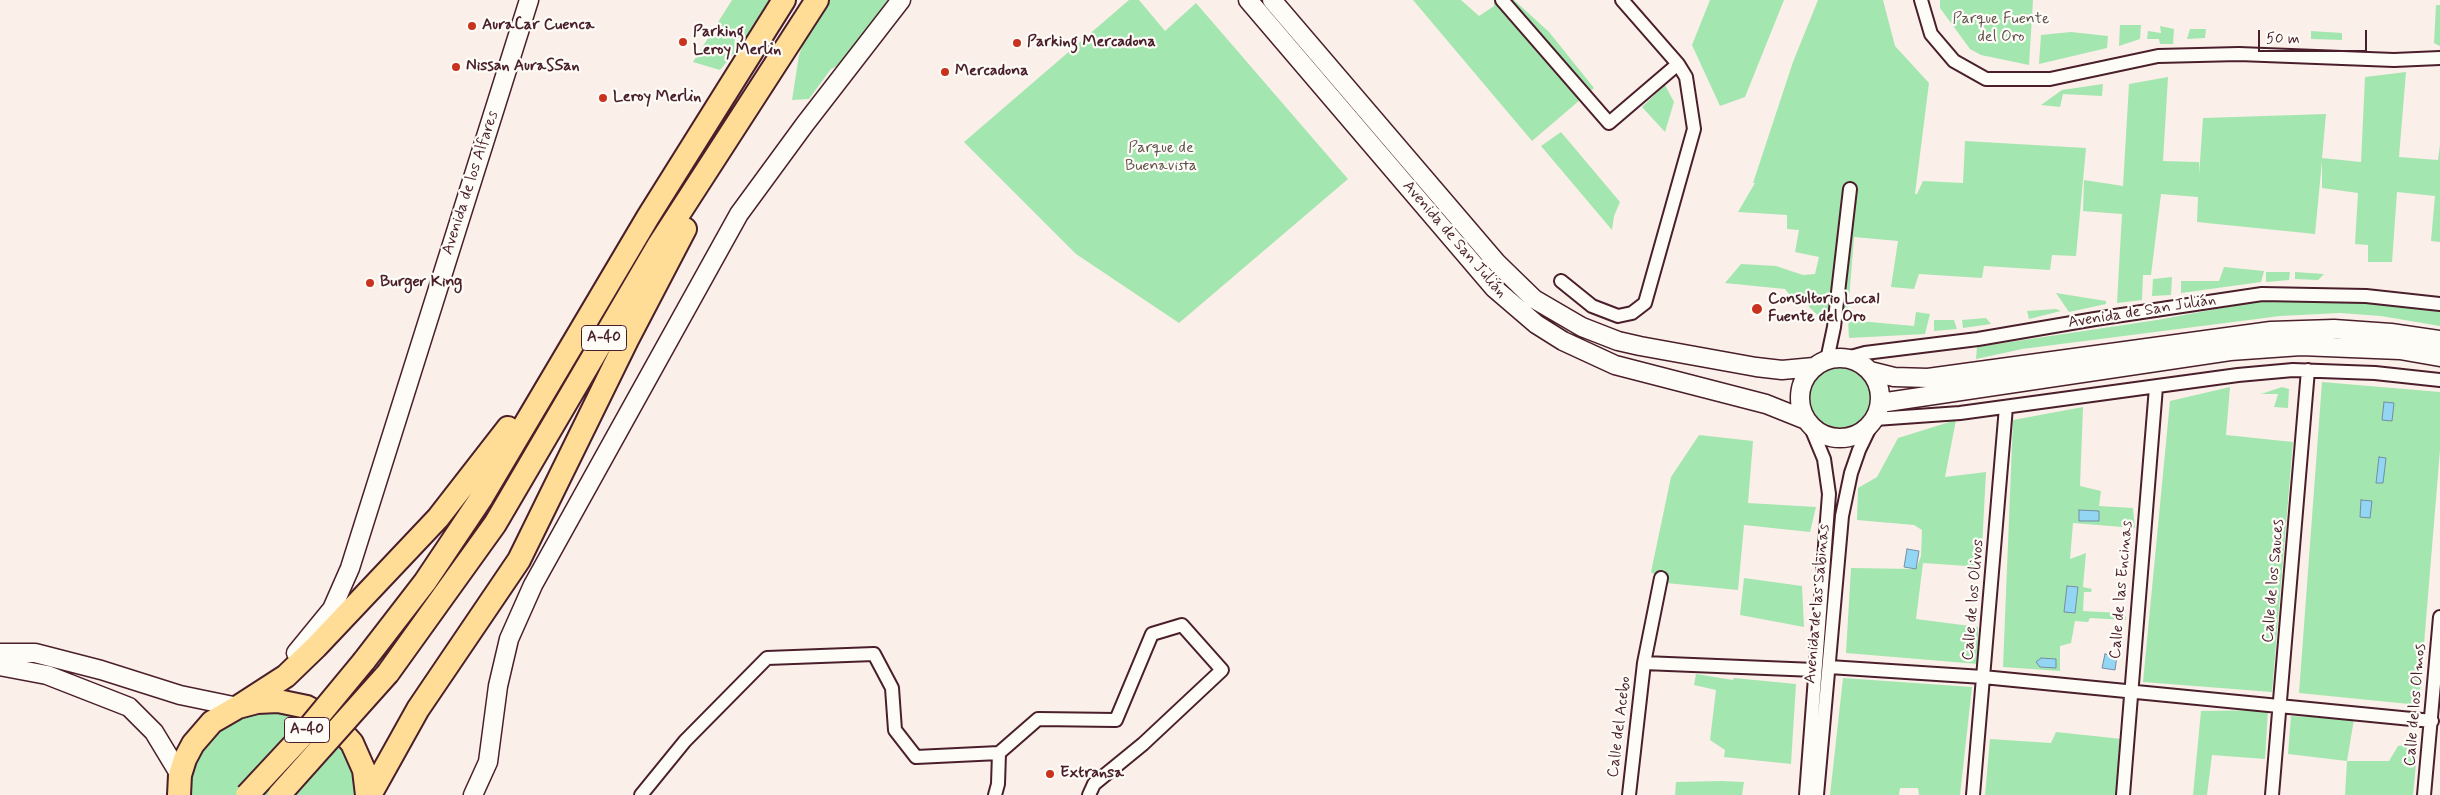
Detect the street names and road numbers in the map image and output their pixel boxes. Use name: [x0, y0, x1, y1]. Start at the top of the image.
street label: Avenida de los Alfares: [439, 109, 503, 257]
street label: Avenida de San Julián: [1398, 177, 1510, 303]
street label: Avenida de San Julián: [2067, 291, 2217, 333]
road number: A-40: [582, 326, 626, 350]
street label: Calle de los Sauces: [2259, 518, 2289, 644]
street label: Calle de las Encinas: [2106, 520, 2138, 660]
street label: Avenida de las Sabinas: [1801, 523, 1835, 685]
street label: Calle de los Olivos: [1959, 538, 1989, 662]
street label: Calle de los Olmos: [2401, 643, 2431, 767]
street label: Calle del Acebo: [1604, 675, 1636, 779]
road number: A-40: [284, 718, 330, 742]

